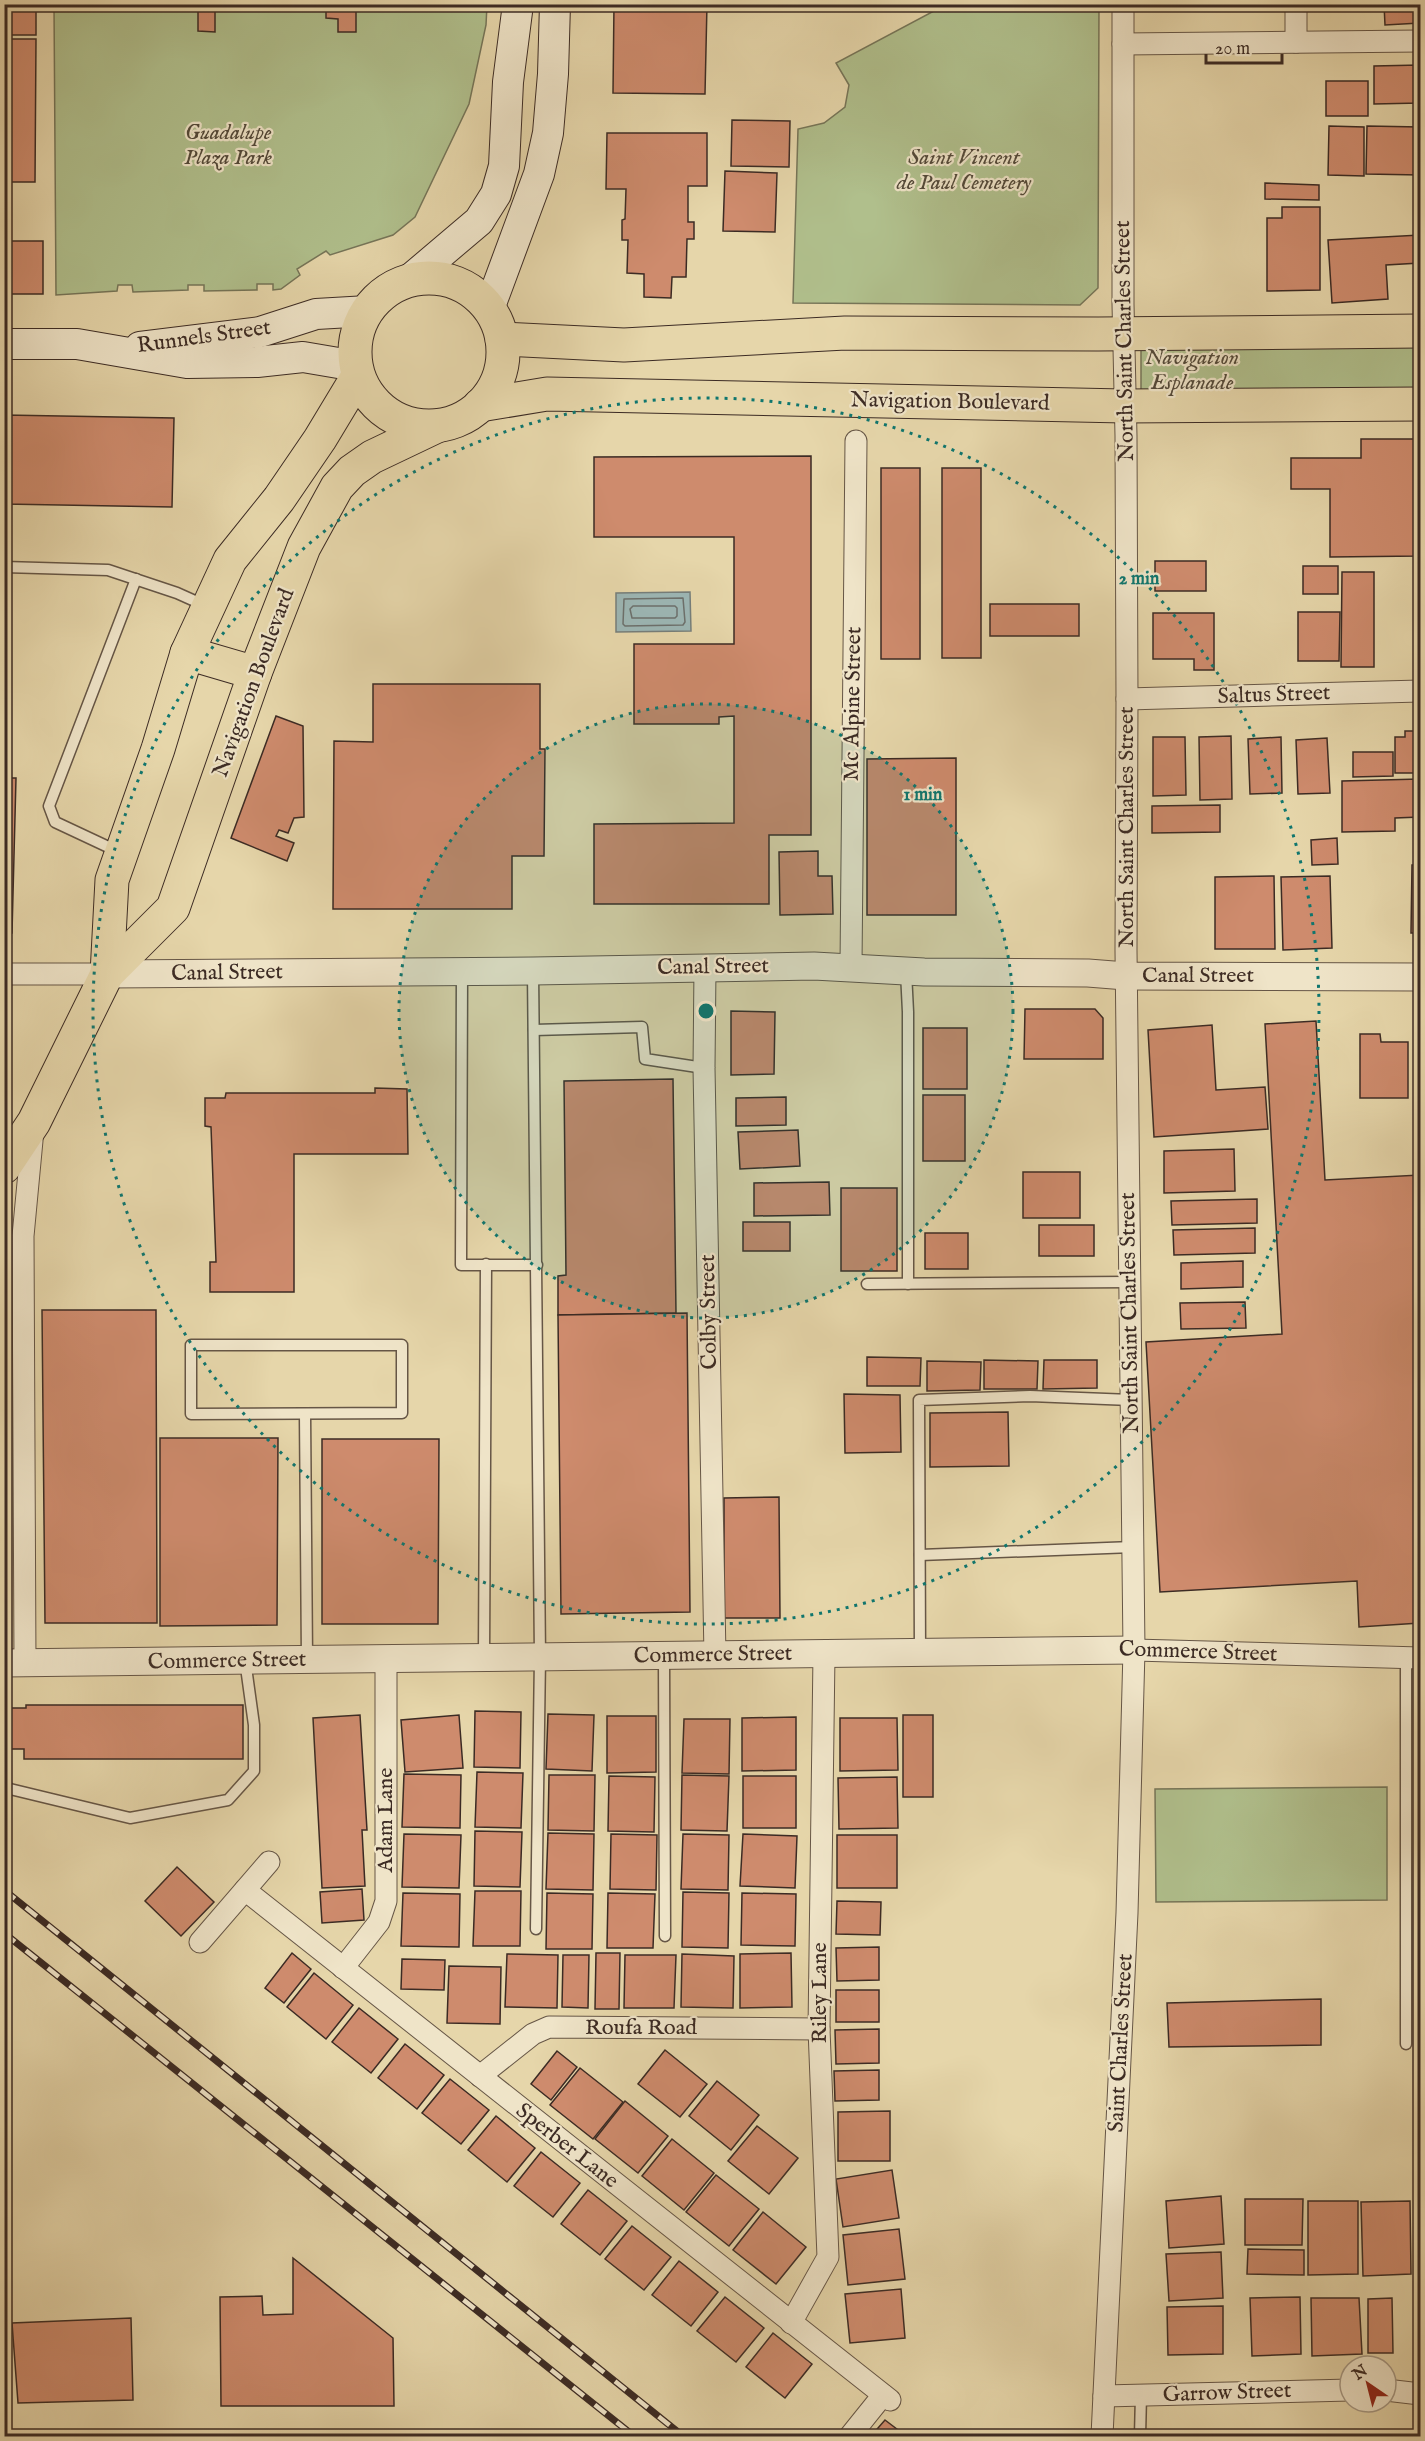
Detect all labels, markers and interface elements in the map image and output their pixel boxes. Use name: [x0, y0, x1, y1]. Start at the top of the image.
scale bar: [1206, 27, 1282, 65]
text: 20 m: [1215, 38, 1250, 61]
park label: Guadalupe Plaza Park: [184, 119, 272, 172]
park label: Saint Vincent de Paul Cemetery: [896, 144, 1032, 197]
street label: North Saint Charles Street: [1109, 220, 1141, 462]
street label: Runnels Street: [135, 314, 273, 360]
park label: Navigation Esplanade: [1145, 344, 1239, 397]
street label: Navigation Boulevard: [850, 386, 1050, 418]
text: 2 min: [1119, 568, 1160, 591]
street label: Navigation Boulevard: [207, 584, 301, 781]
street label: Mc Alpine Street: [838, 626, 868, 782]
street label: Saltus Street: [1217, 679, 1331, 711]
street label: North Saint Charles Street: [1113, 706, 1141, 948]
text: 1 min: [904, 784, 943, 807]
street label: Canal Street: [657, 952, 770, 982]
street label: Canal Street: [171, 958, 284, 988]
street label: Canal Street: [1142, 962, 1254, 990]
centre of rings: [696, 1001, 716, 1021]
street label: North Saint Charles Street: [1114, 1192, 1146, 1434]
street label: Colby Street: [694, 1254, 724, 1370]
street label: Commerce Street: [1118, 1635, 1278, 1669]
street label: Commerce Street: [633, 1640, 793, 1670]
street label: Commerce Street: [147, 1646, 307, 1676]
street label: Adam Lane: [372, 1768, 400, 1873]
street label: Riley Lane: [806, 1942, 834, 2044]
street label: Saint Charles Street: [1102, 1952, 1140, 2133]
street label: Roufa Road: [585, 2014, 697, 2042]
street label: Sperber Lane: [510, 2097, 624, 2195]
north arrow: [1338, 2354, 1398, 2414]
text: N: [1348, 2361, 1372, 2386]
street label: Garrow Street: [1162, 2377, 1292, 2409]

